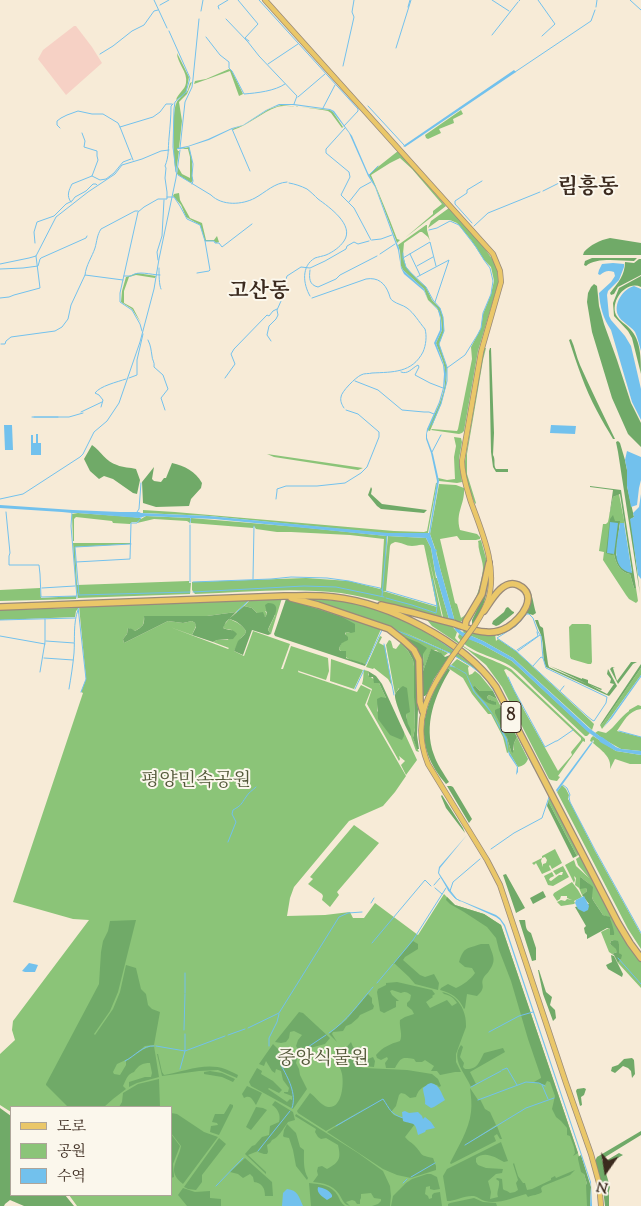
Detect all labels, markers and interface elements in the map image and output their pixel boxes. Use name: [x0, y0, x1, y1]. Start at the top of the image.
district label: 림흥동: [558, 176, 618, 202]
district label: 고산동: [229, 280, 289, 306]
road number: 8: [501, 702, 521, 732]
park label: 평양민속공원: [141, 772, 251, 794]
park label: 중앙식물원: [277, 1050, 369, 1072]
legend: [10, 1106, 172, 1196]
text: 도로: [57, 1117, 86, 1138]
text: 공원: [57, 1142, 86, 1163]
north arrow: [581, 1146, 631, 1196]
text: 수역: [57, 1167, 86, 1188]
text: N: [595, 1175, 610, 1197]

